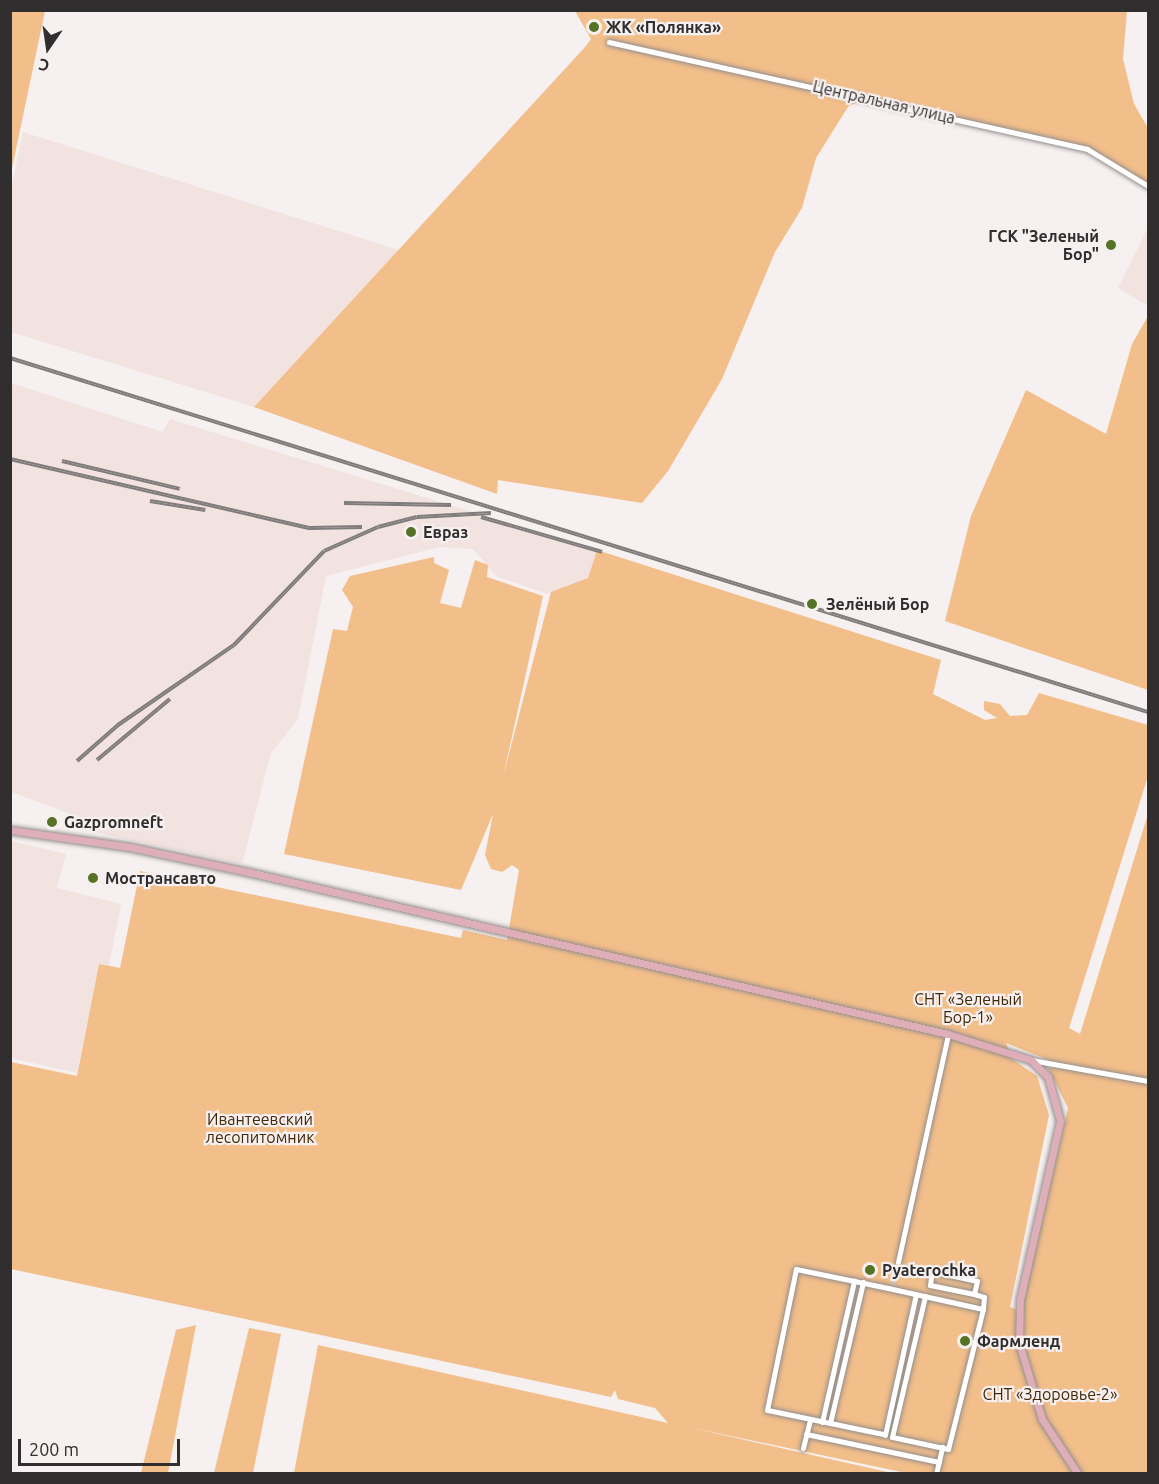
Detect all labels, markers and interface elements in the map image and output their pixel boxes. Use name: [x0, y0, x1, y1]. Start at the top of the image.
place label: ЖК «Полянка»: [606, 17, 721, 37]
north arrow: [18, 18, 78, 78]
marker: ЖК «Полянка»: [587, 20, 601, 34]
text: С: [37, 56, 51, 75]
street label: Центральная улица: [811, 76, 957, 128]
place label: ГСК "Зеленый Бор": [988, 226, 1099, 264]
marker: ГСК "Зеленый Бор": [1104, 238, 1118, 252]
place label: Евраз: [423, 522, 468, 542]
marker: Евраз: [404, 525, 418, 539]
place label: Зелёный Бор: [826, 594, 929, 614]
marker: Зелёный Бор: [803, 595, 821, 613]
place label: Gazpromneft: [64, 812, 163, 832]
marker: Gazpromneft: [45, 815, 59, 829]
place label: Мострансавто: [105, 868, 216, 888]
marker: Мострансавто: [86, 871, 100, 885]
park label: СНТ «Зеленый Бор-1»: [914, 989, 1022, 1027]
park label: Ивантеевский лесопитомник: [206, 1109, 314, 1147]
place label: Pyaterochka: [882, 1260, 976, 1280]
marker: Pyaterochka: [863, 1263, 877, 1277]
place label: Фармленд: [977, 1331, 1060, 1351]
marker: Фармленд: [958, 1334, 972, 1348]
park label: СНТ «Здоровье-2»: [983, 1384, 1117, 1404]
scale bar: [21, 1427, 183, 1465]
text: 200 m: [29, 1439, 79, 1459]

